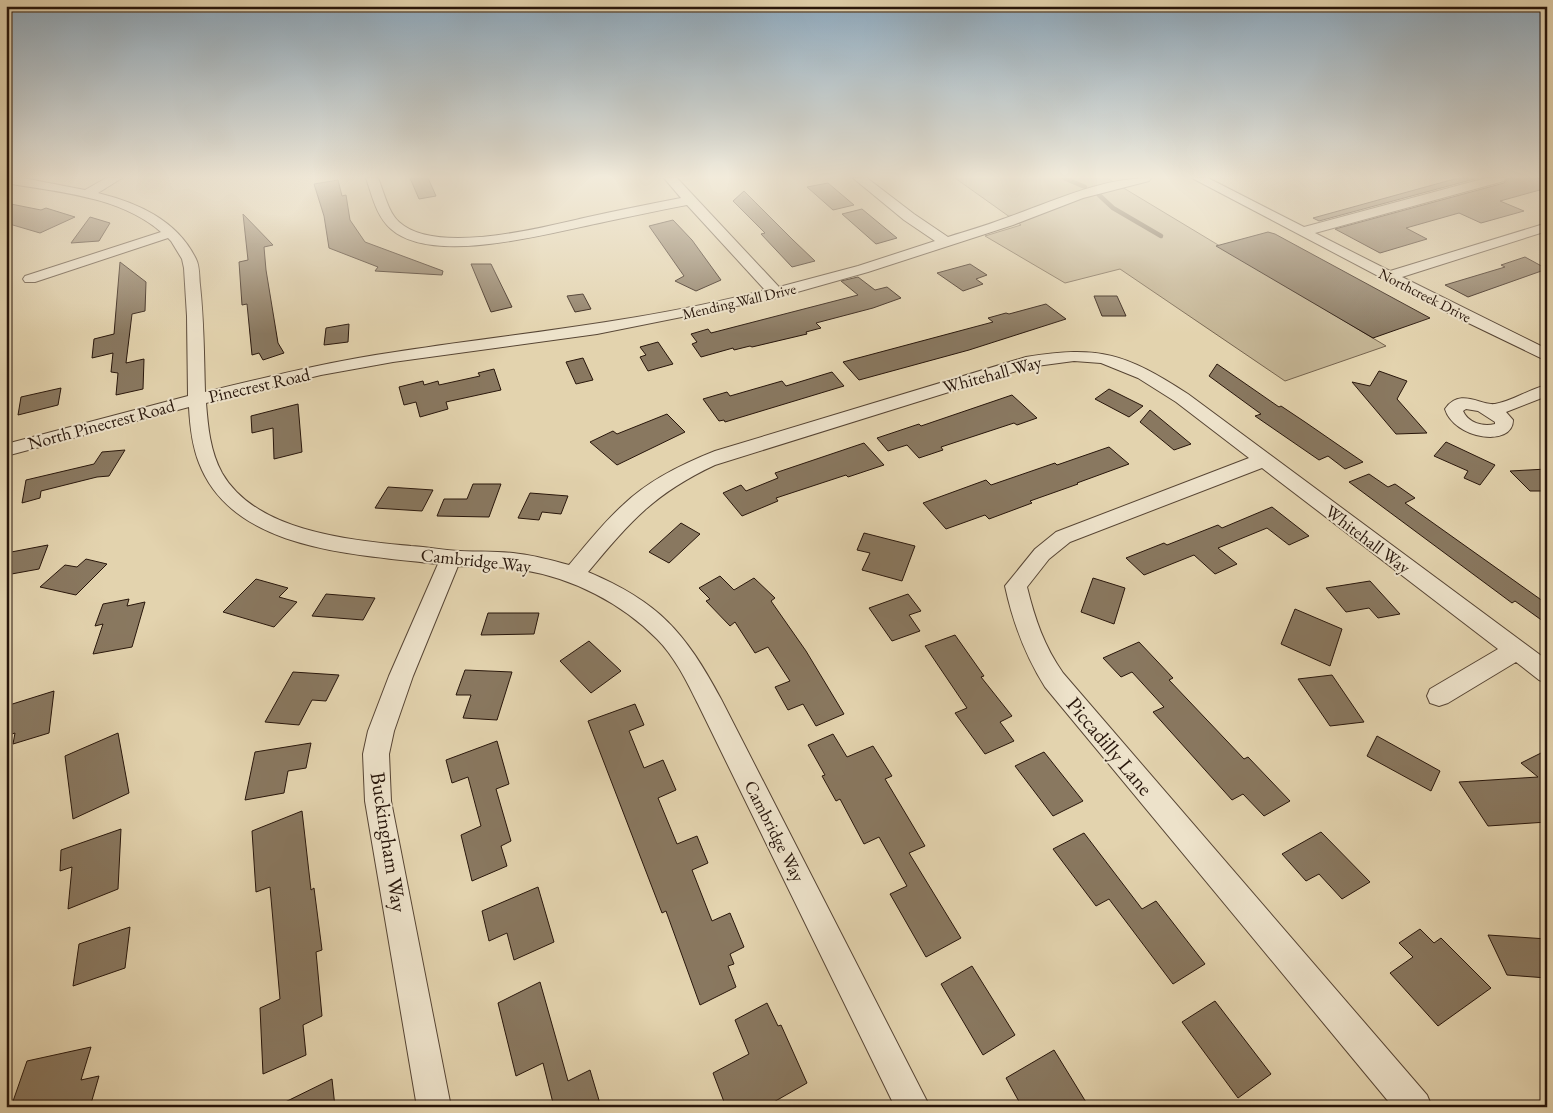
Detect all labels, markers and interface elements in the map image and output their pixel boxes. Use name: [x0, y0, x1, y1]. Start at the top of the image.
street label: Northcreek Drive: [1376, 264, 1475, 327]
street label: Mending Wall Drive: [680, 279, 798, 323]
street label: Whitehall Way: [940, 350, 1044, 398]
street label: Pinecrest Road: [206, 362, 313, 408]
street label: North Pinecrest Road: [25, 393, 178, 455]
street label: Whitehall Way: [1321, 499, 1415, 579]
street label: Cambridge Way: [420, 543, 532, 577]
street label: Piccadilly Lane: [1061, 691, 1159, 801]
street label: Buckingham Way: [365, 770, 414, 915]
street label: Cambridge Way: [740, 776, 810, 886]

